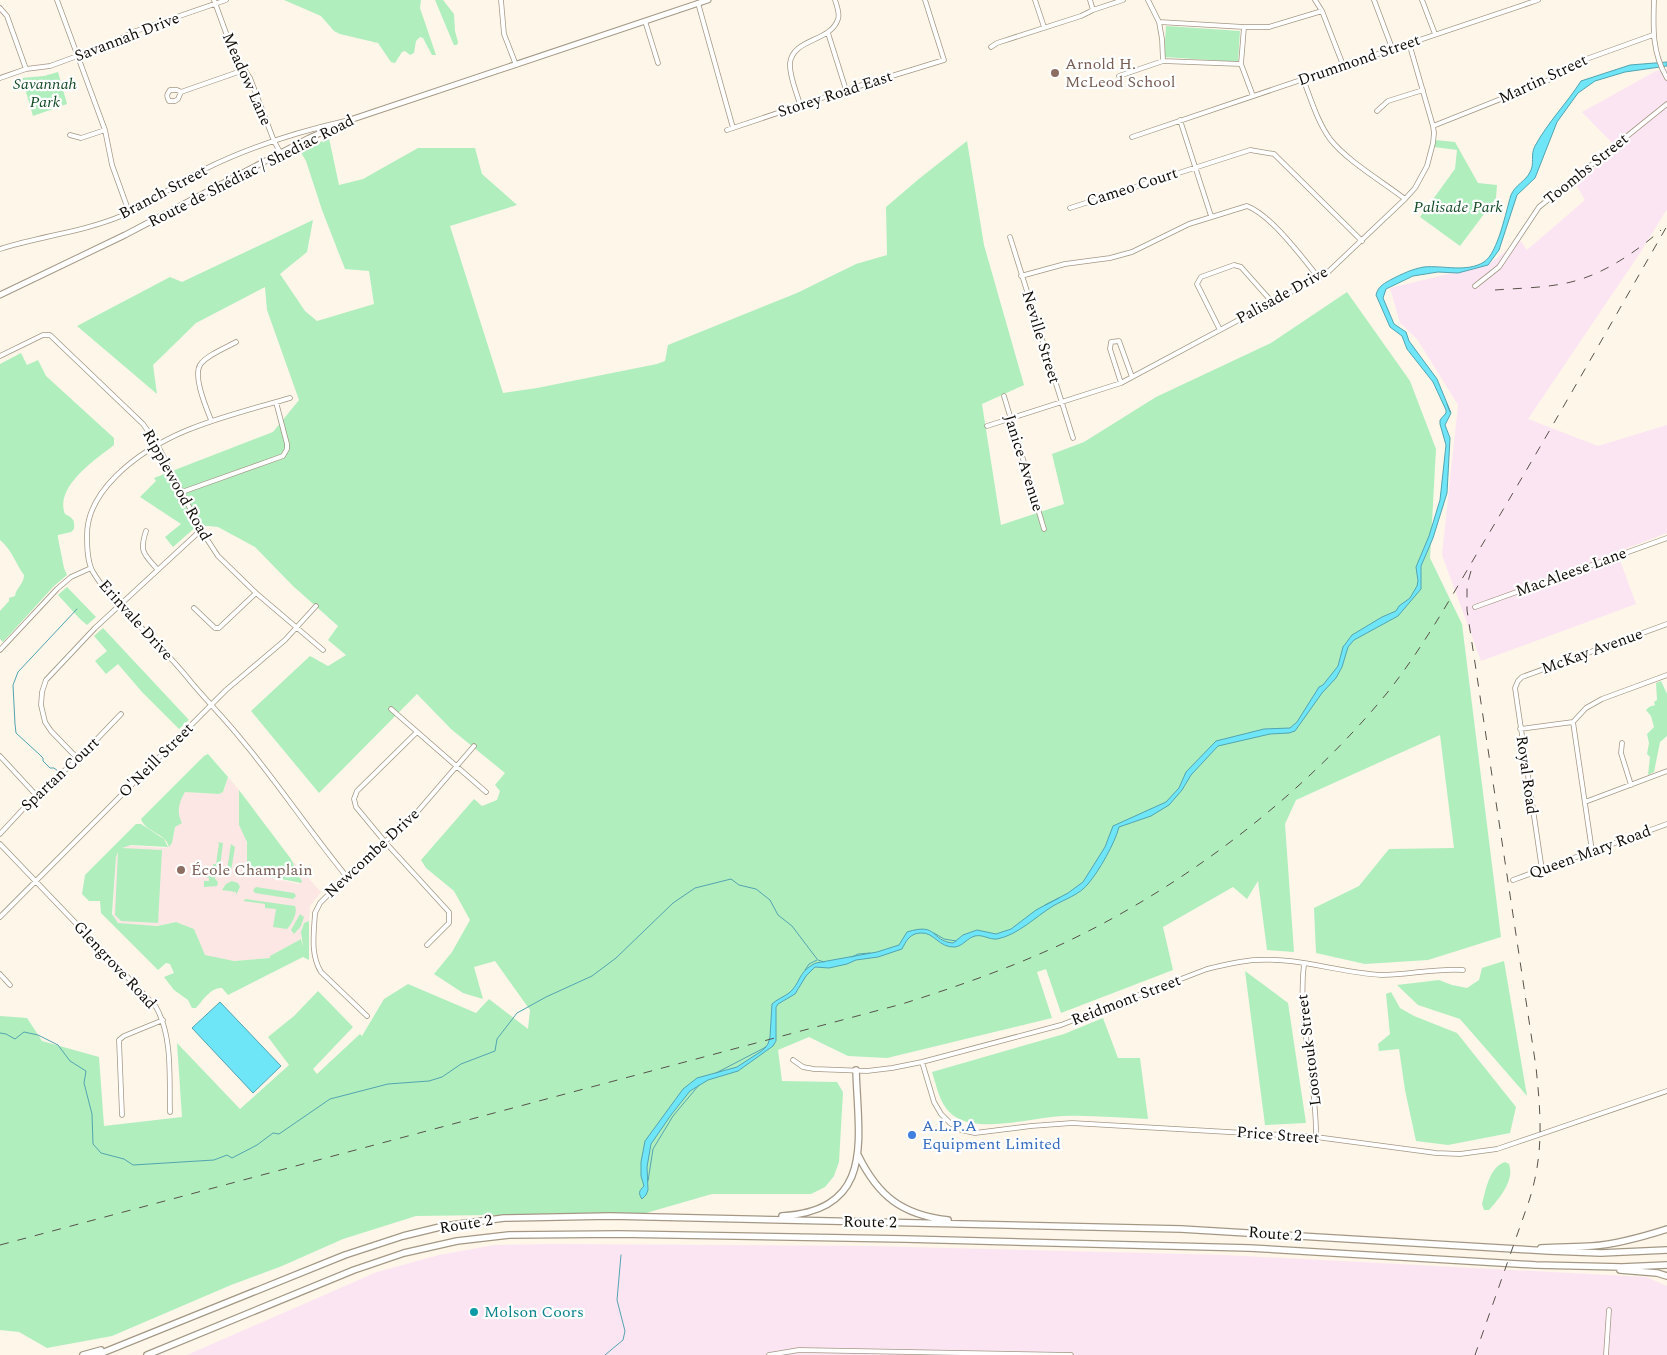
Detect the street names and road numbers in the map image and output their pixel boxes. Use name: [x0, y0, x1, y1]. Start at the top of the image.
street label: Savannah Drive: [71, 6, 183, 68]
street label: Drummond Street: [1295, 28, 1424, 92]
street label: Meadow Lane: [216, 29, 278, 129]
street label: Martin Street: [1495, 48, 1592, 110]
street label: Storey Road East: [774, 64, 896, 124]
street label: Route de Shédiac / Shediac Road: [144, 108, 358, 234]
street label: Toombs Street: [1538, 127, 1634, 211]
street label: Branch Street: [114, 158, 212, 225]
street label: Cameo Court: [1083, 161, 1181, 213]
street label: Palisade Drive: [1232, 260, 1332, 330]
street label: Neville Street: [1015, 287, 1067, 387]
street label: Janice Avenue: [998, 412, 1050, 514]
street label: Ripplewood Road: [136, 425, 218, 545]
street label: MacAleese Lane: [1512, 541, 1630, 603]
street label: Erinvale Drive: [93, 574, 179, 666]
street label: McKay Avenue: [1538, 622, 1646, 680]
street label: O'Neill Street: [113, 717, 199, 803]
street label: Spartan Court: [15, 731, 105, 817]
street label: Royal Road: [1510, 734, 1544, 816]
street label: Newcombe Drive: [319, 802, 425, 904]
street label: Queen Mary Road: [1526, 819, 1654, 885]
street label: Glengrove Road: [68, 915, 162, 1015]
street label: Reidmont Street: [1068, 968, 1185, 1032]
street label: Loostouk Street: [1290, 992, 1328, 1107]
street label: Price Street: [1236, 1120, 1320, 1150]
street label: Route 2: [438, 1208, 494, 1240]
street label: Route 2: [843, 1210, 897, 1234]
street label: Route 2: [1247, 1220, 1303, 1248]

